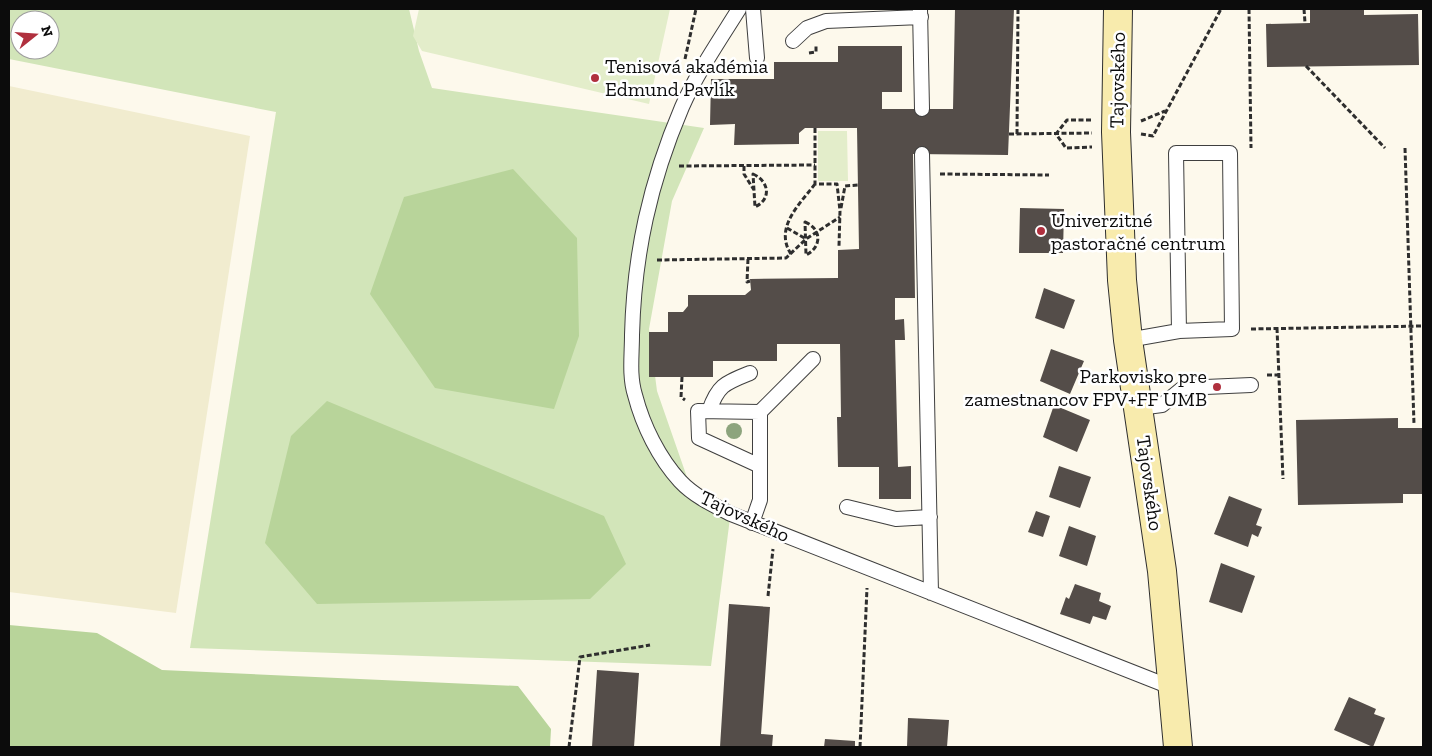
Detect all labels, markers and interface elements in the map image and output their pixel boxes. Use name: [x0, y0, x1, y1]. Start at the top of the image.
north arrow: [10, 10, 60, 60]
text: N: [37, 24, 57, 39]
street label: Tajovského: [1104, 32, 1130, 128]
place label: Tenisová akadémia Edmund Pavlík: [605, 54, 769, 101]
marker: Tenisová akadémia Edmund Pavlík: [589, 72, 601, 84]
place label: Univerzitné pastoračné centrum: [1051, 208, 1226, 255]
marker: Univerzitné pastoračné centrum: [1035, 225, 1047, 237]
place label: Parkovisko pre zamestnancov FPV+FF UMB: [965, 364, 1207, 411]
marker: Parkovisko pre zamestnancov FPV+FF UMB: [1211, 381, 1223, 393]
street label: Tajovského: [1131, 434, 1169, 532]
street label: Tajovského: [696, 485, 794, 547]

